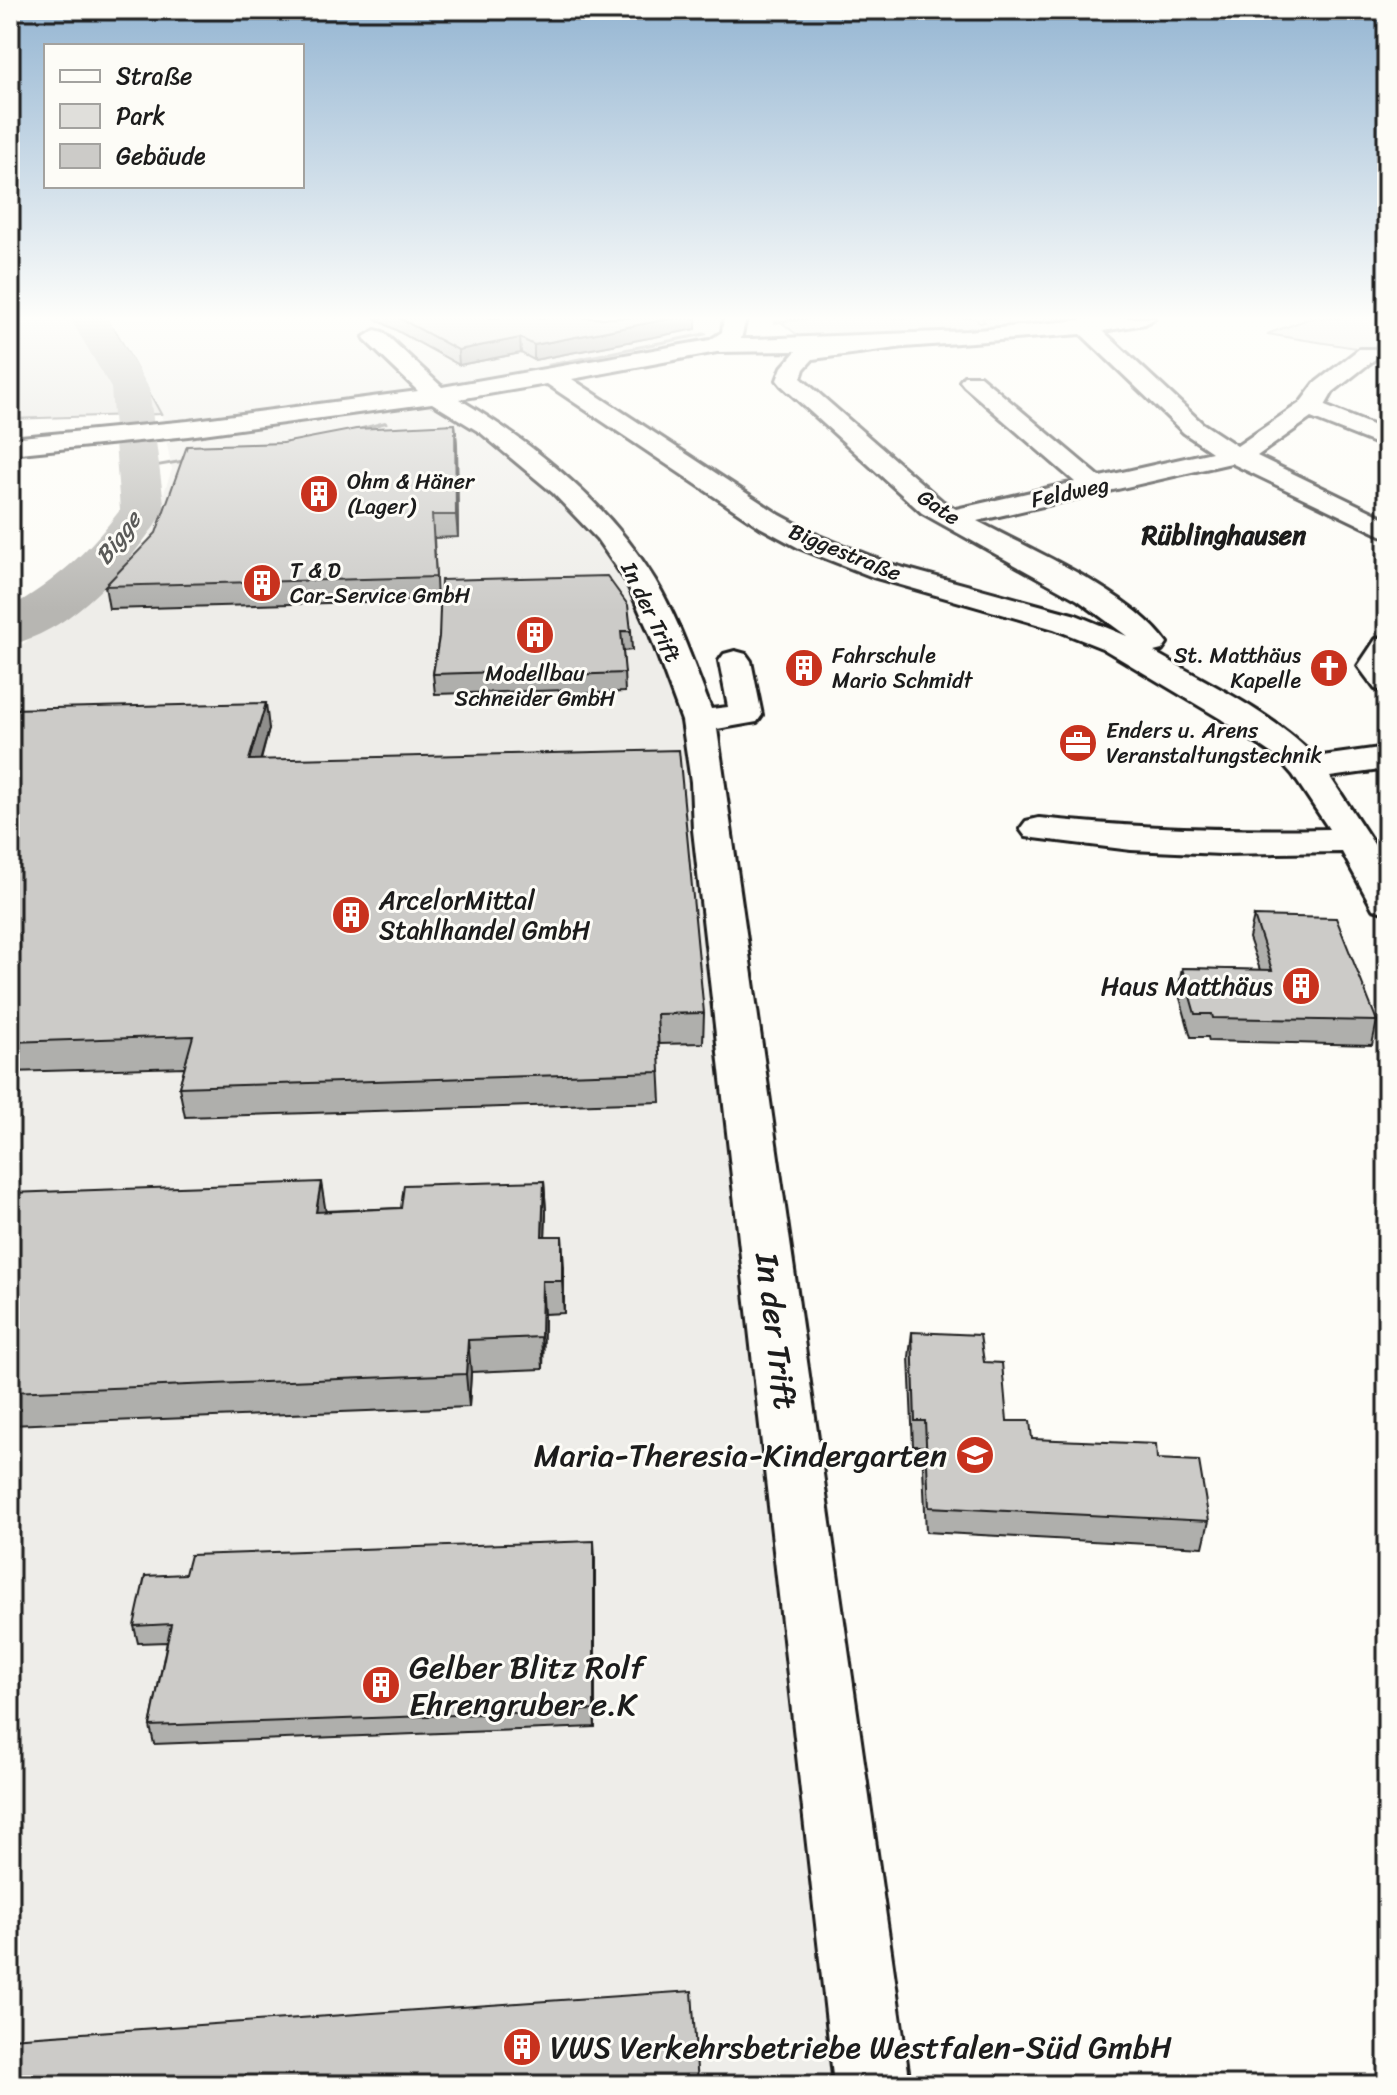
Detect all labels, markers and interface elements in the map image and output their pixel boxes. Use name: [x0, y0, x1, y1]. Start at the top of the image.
legend: [44, 44, 304, 188]
text: Straße: [116, 55, 192, 97]
text: Park: [116, 95, 165, 137]
text: Gebäude: [116, 135, 206, 177]
place label: Ohm & Häner (Lager): [347, 462, 476, 526]
street label: Feldweg: [1027, 465, 1113, 519]
building icon: Ohm & Häner (Lager): [298, 473, 340, 515]
street label: Gate: [909, 478, 969, 536]
water label: Bigge: [84, 500, 154, 574]
street label: Biggestraße: [783, 512, 907, 592]
district label: Rüblinghausen: [1141, 512, 1306, 558]
place label: T & D Car-Service GmbH: [290, 551, 471, 615]
street label: In der Trift: [609, 554, 692, 669]
building icon: T & D Car-Service GmbH: [241, 562, 283, 604]
building icon: Modellbau Schneider GmbH: [514, 614, 556, 656]
place label: Fahrschule Mario Schmidt: [832, 636, 974, 700]
place label: St. Matthäus Kapelle: [1174, 636, 1301, 700]
building icon: Fahrschule Mario Schmidt: [783, 647, 825, 689]
church icon: St. Matthäus Kapelle: [1308, 647, 1350, 689]
place label: Modellbau Schneider GmbH: [455, 654, 616, 718]
place label: Enders u. Arens Veranstaltungstechnik: [1106, 711, 1322, 775]
office icon: Enders u. Arens Veranstaltungstechnik: [1057, 722, 1099, 764]
place label: ArcelorMittal Stahlhandel GmbH: [378, 877, 591, 953]
building icon: ArcelorMittal Stahlhandel GmbH: [330, 894, 372, 936]
place label: Haus Matthäus: [1101, 963, 1273, 1009]
building icon: Haus Matthäus: [1280, 965, 1322, 1007]
street label: In der Trift: [738, 1249, 814, 1412]
place label: Maria-Theresia-Kindergarten: [534, 1427, 947, 1484]
school or university icon: Maria-Theresia-Kindergarten: [954, 1434, 996, 1476]
place label: Gelber Blitz Rolf Ehrengruber e.K: [409, 1639, 648, 1733]
building icon: Gelber Blitz Rolf Ehrengruber e.K: [360, 1664, 402, 1706]
place label: VWS Verkehrsbetriebe Westfalen-Süd GmbH: [550, 2019, 1172, 2076]
building icon: VWS Verkehrsbetriebe Westfalen-Süd GmbH: [501, 2026, 543, 2068]

